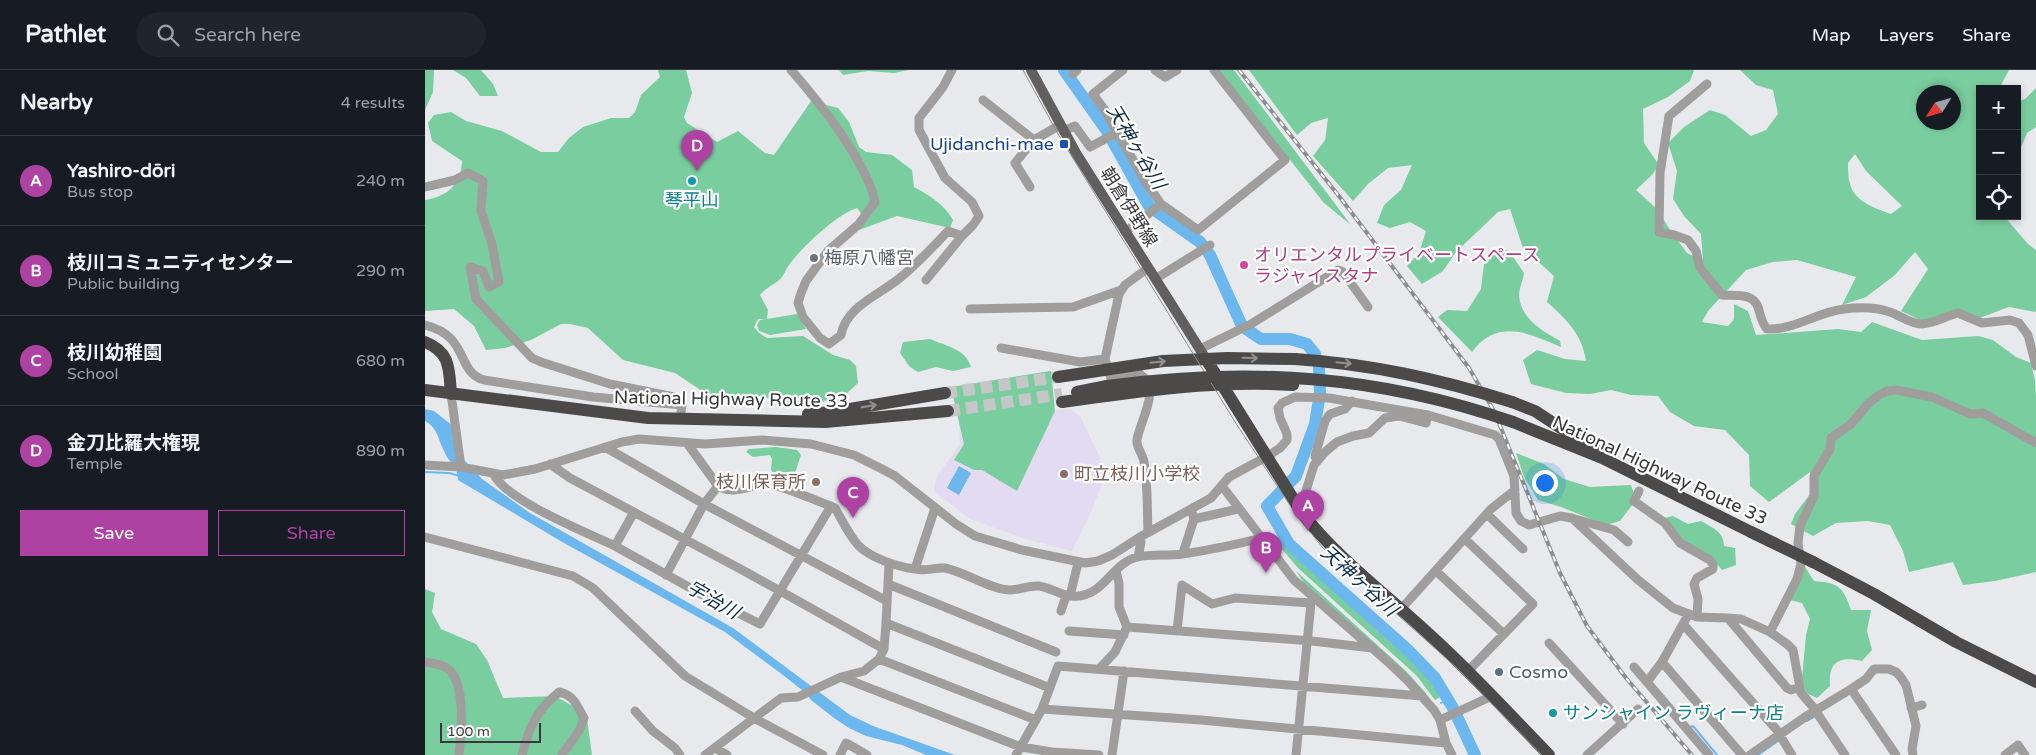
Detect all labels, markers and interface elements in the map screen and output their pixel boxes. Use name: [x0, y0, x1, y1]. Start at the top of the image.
search box: [136, 12, 486, 57]
text: Pathlet: [25, 20, 106, 49]
icon: search: [154, 21, 182, 49]
text: Search here: [194, 24, 301, 46]
text: Map: [1812, 24, 1851, 46]
text: Layers: [1879, 24, 1934, 46]
text: Share: [1962, 24, 2011, 46]
north arrow: [1916, 85, 1961, 130]
map controls: [1976, 85, 2021, 220]
button: +: [1976, 85, 2021, 130]
text: Nearby: [20, 90, 93, 115]
text: 4 results: [341, 93, 405, 113]
water label: 天神ヶ谷川: [1102, 101, 1171, 195]
pin: D: [681, 130, 713, 171]
button: −: [1976, 130, 2021, 175]
place label: Ujidanchi-mae: [930, 133, 1054, 155]
marker: Ujidanchi-mae: [1058, 138, 1070, 150]
text: Yashiro-dōri: [67, 160, 176, 182]
street label: 朝倉伊野線: [1096, 163, 1162, 251]
text: A: [30, 171, 42, 191]
text: 240 m: [356, 171, 405, 191]
marker: 琴平山: [686, 175, 698, 187]
button: locate: [1976, 175, 2021, 220]
text: Bus stop: [67, 182, 133, 202]
place label: 琴平山: [665, 189, 719, 211]
place label: オリエンタルプライベートスペース ラジャイスタナ: [1254, 244, 1540, 287]
place label: 梅原八幡宮: [824, 247, 914, 269]
text: 枝川コミュニティセンター: [67, 252, 294, 274]
marker: 梅原八幡宮: [808, 252, 820, 264]
marker: オリエンタルプライベートスペース ラジャイスタナ: [1238, 259, 1250, 271]
text: B: [30, 261, 42, 281]
text: 290 m: [356, 261, 405, 281]
text: Public building: [67, 274, 180, 294]
text: 枝川幼稚園: [67, 342, 162, 364]
text: C: [30, 351, 42, 371]
text: 680 m: [356, 351, 405, 371]
one-way arrow: [1242, 353, 1258, 363]
one-way arrow: [1150, 357, 1166, 367]
one-way arrow: [1335, 358, 1351, 368]
text: School: [67, 364, 119, 384]
street label: National Highway Route 33: [614, 386, 848, 412]
one-way arrow: [860, 401, 876, 411]
street label: National Highway Route 33: [1549, 411, 1771, 529]
text: 金刀比羅大権現: [67, 432, 200, 454]
text: D: [30, 441, 42, 461]
text: 890 m: [356, 441, 405, 461]
text: Temple: [67, 454, 123, 474]
place label: 町立枝川小学校: [1074, 463, 1200, 485]
marker: 町立枝川小学校: [1058, 468, 1070, 480]
your location: [1532, 470, 1558, 496]
place label: 枝川保育所: [716, 471, 806, 493]
marker: 枝川保育所: [810, 476, 822, 488]
pin: C: [837, 477, 869, 518]
pin: A: [1292, 490, 1324, 531]
button: Save: [20, 510, 208, 556]
button: Share: [218, 510, 405, 556]
pin: B: [1250, 532, 1282, 573]
water label: 天神ヶ谷川: [1316, 541, 1403, 622]
water label: 宇治川: [683, 576, 745, 625]
place label: Cosmo: [1509, 661, 1568, 683]
marker: Cosmo: [1493, 666, 1505, 678]
place label: サンシャイン ラヴィーナ店: [1563, 702, 1784, 724]
marker: サンシャイン ラヴィーナ店: [1547, 707, 1559, 719]
scale bar: [440, 720, 541, 743]
text: 100 m: [447, 723, 490, 740]

